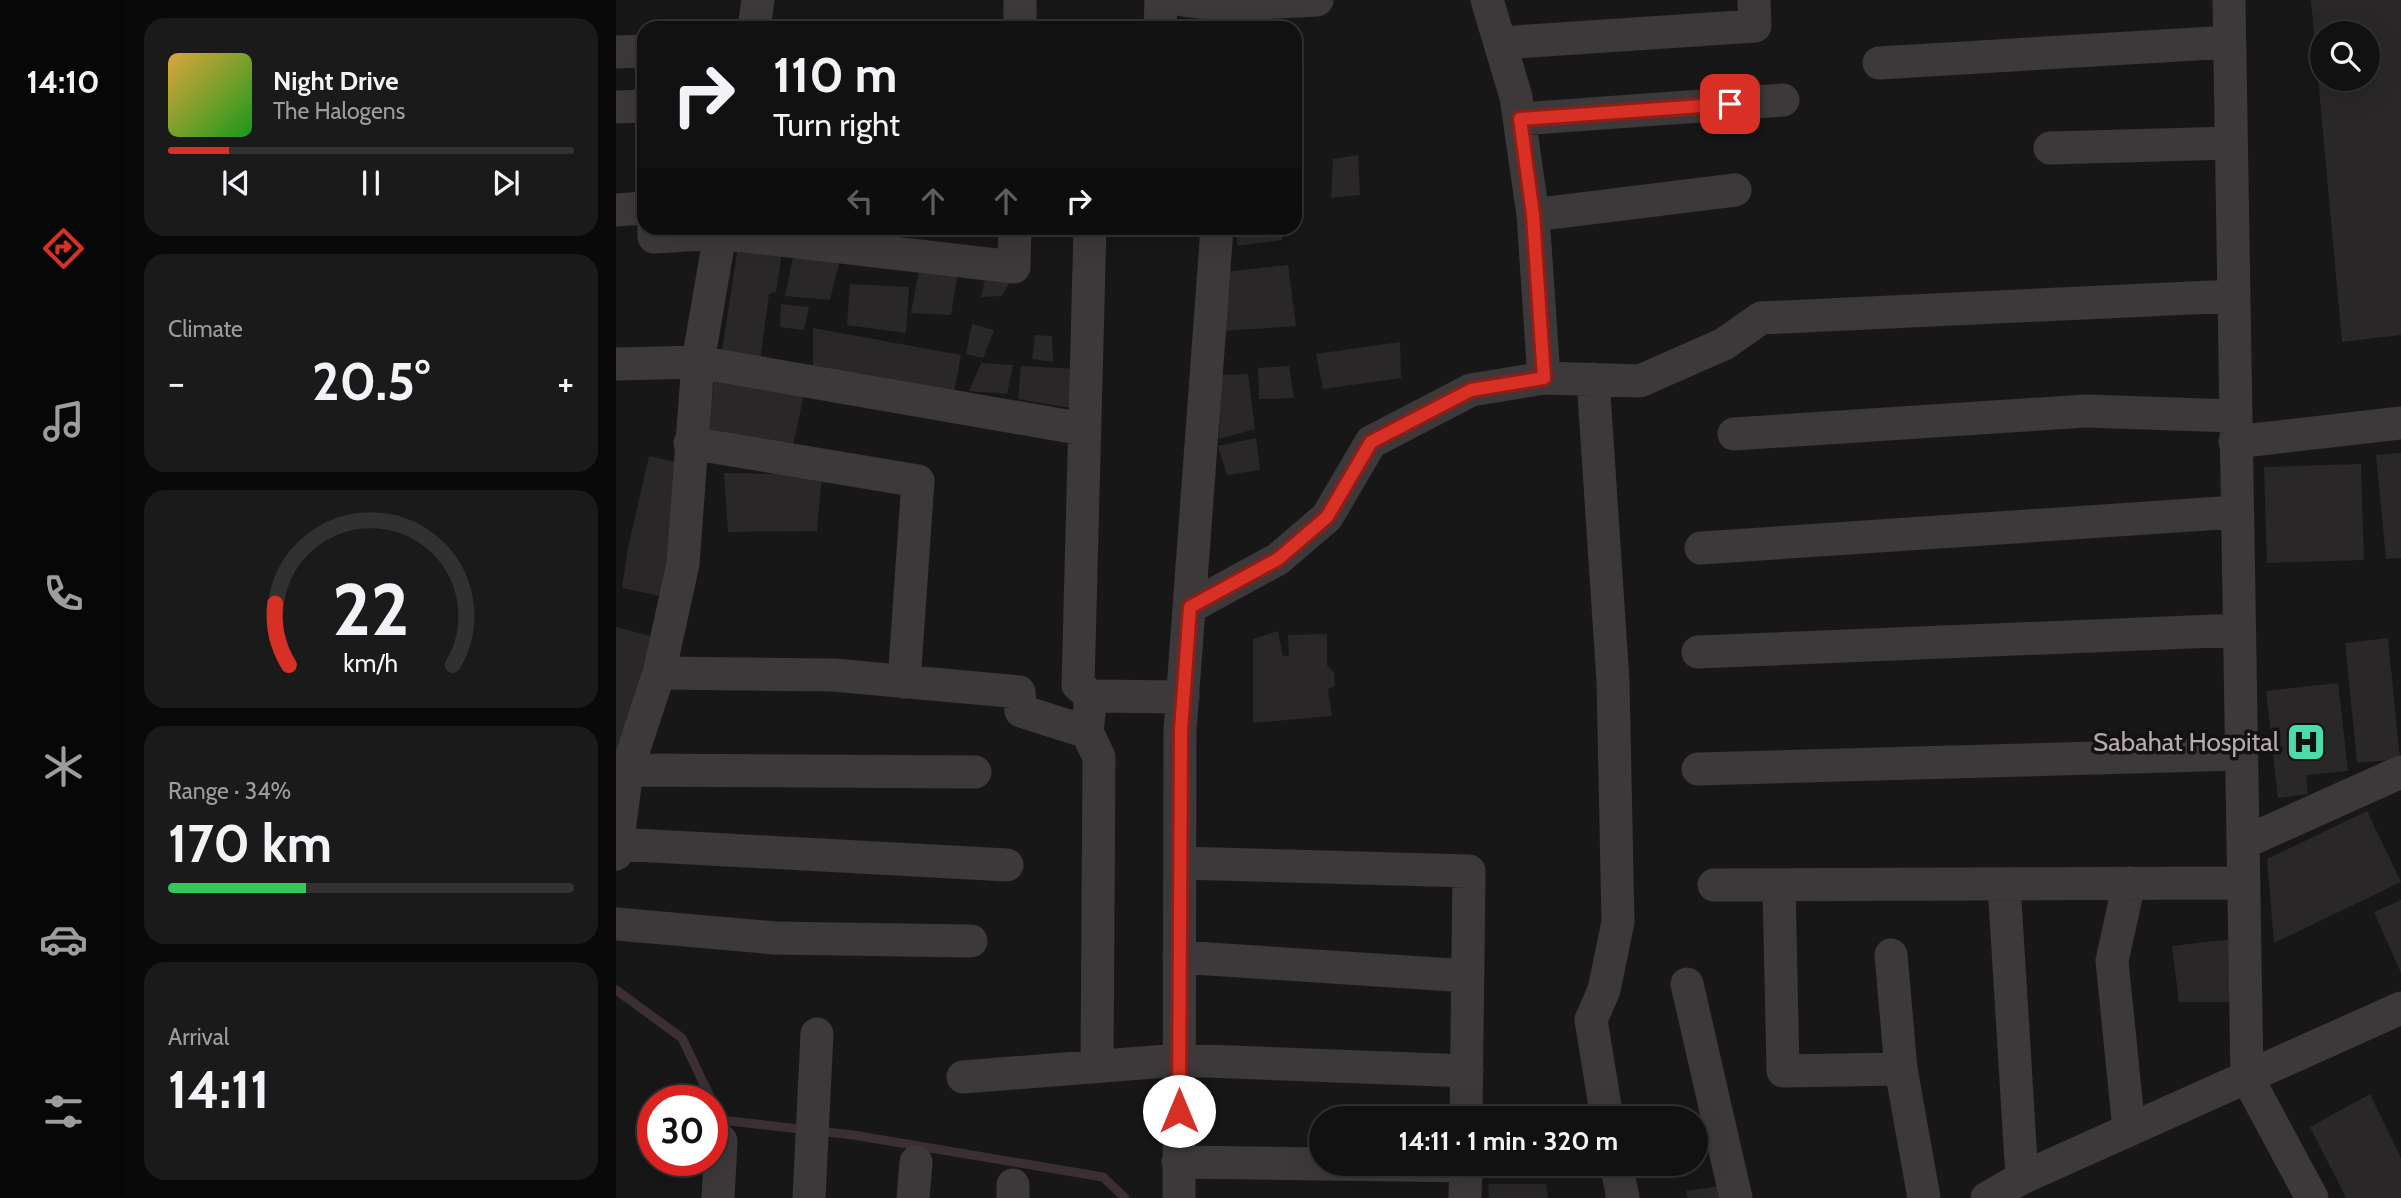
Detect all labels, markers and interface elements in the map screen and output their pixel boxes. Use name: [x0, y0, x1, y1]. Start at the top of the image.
map controls: [2310, 21, 2380, 91]
button: search: [2310, 21, 2380, 91]
text: 110 m: [773, 45, 897, 104]
icon: right: [658, 49, 749, 140]
text: 14:10: [26, 62, 100, 101]
text: Night Drive: [273, 65, 399, 97]
pin: [1700, 74, 1760, 134]
icon: arrive: [1711, 85, 1749, 123]
text: The Halogens: [273, 97, 405, 125]
text: Turn right: [773, 105, 900, 144]
icon: previous: [217, 164, 255, 202]
icon: pause: [352, 164, 390, 202]
icon: next: [487, 164, 525, 202]
icon: left: [841, 182, 879, 220]
icon: ahead: [914, 182, 952, 220]
icon: ahead: [987, 182, 1025, 220]
icon: right: [1060, 182, 1098, 220]
icon: directions: [39, 224, 88, 273]
text: Climate: [168, 315, 243, 343]
text: 20.5°: [312, 350, 430, 413]
text: −: [168, 359, 185, 406]
text: +: [557, 359, 574, 406]
icon: music: [39, 397, 88, 446]
text: 22: [332, 565, 410, 653]
icon: phone: [39, 569, 88, 618]
text: km/h: [344, 648, 398, 678]
hospital icon: Sabahat Hospital: [2285, 721, 2327, 763]
place label: Sabahat Hospital: [2093, 726, 2279, 758]
icon: climate: [39, 742, 88, 791]
text: Range · 34%: [168, 777, 291, 805]
text: 170 km: [168, 812, 332, 875]
icon: car: [39, 915, 88, 964]
text: Arrival: [168, 1023, 229, 1051]
text: 14:11: [168, 1058, 269, 1121]
position arrow: [1142, 1074, 1216, 1148]
speed limit sign: 30: [637, 1085, 728, 1176]
icon: filters: [39, 1087, 88, 1136]
text: 14:11 · 1 min · 320 m: [1399, 1125, 1618, 1157]

